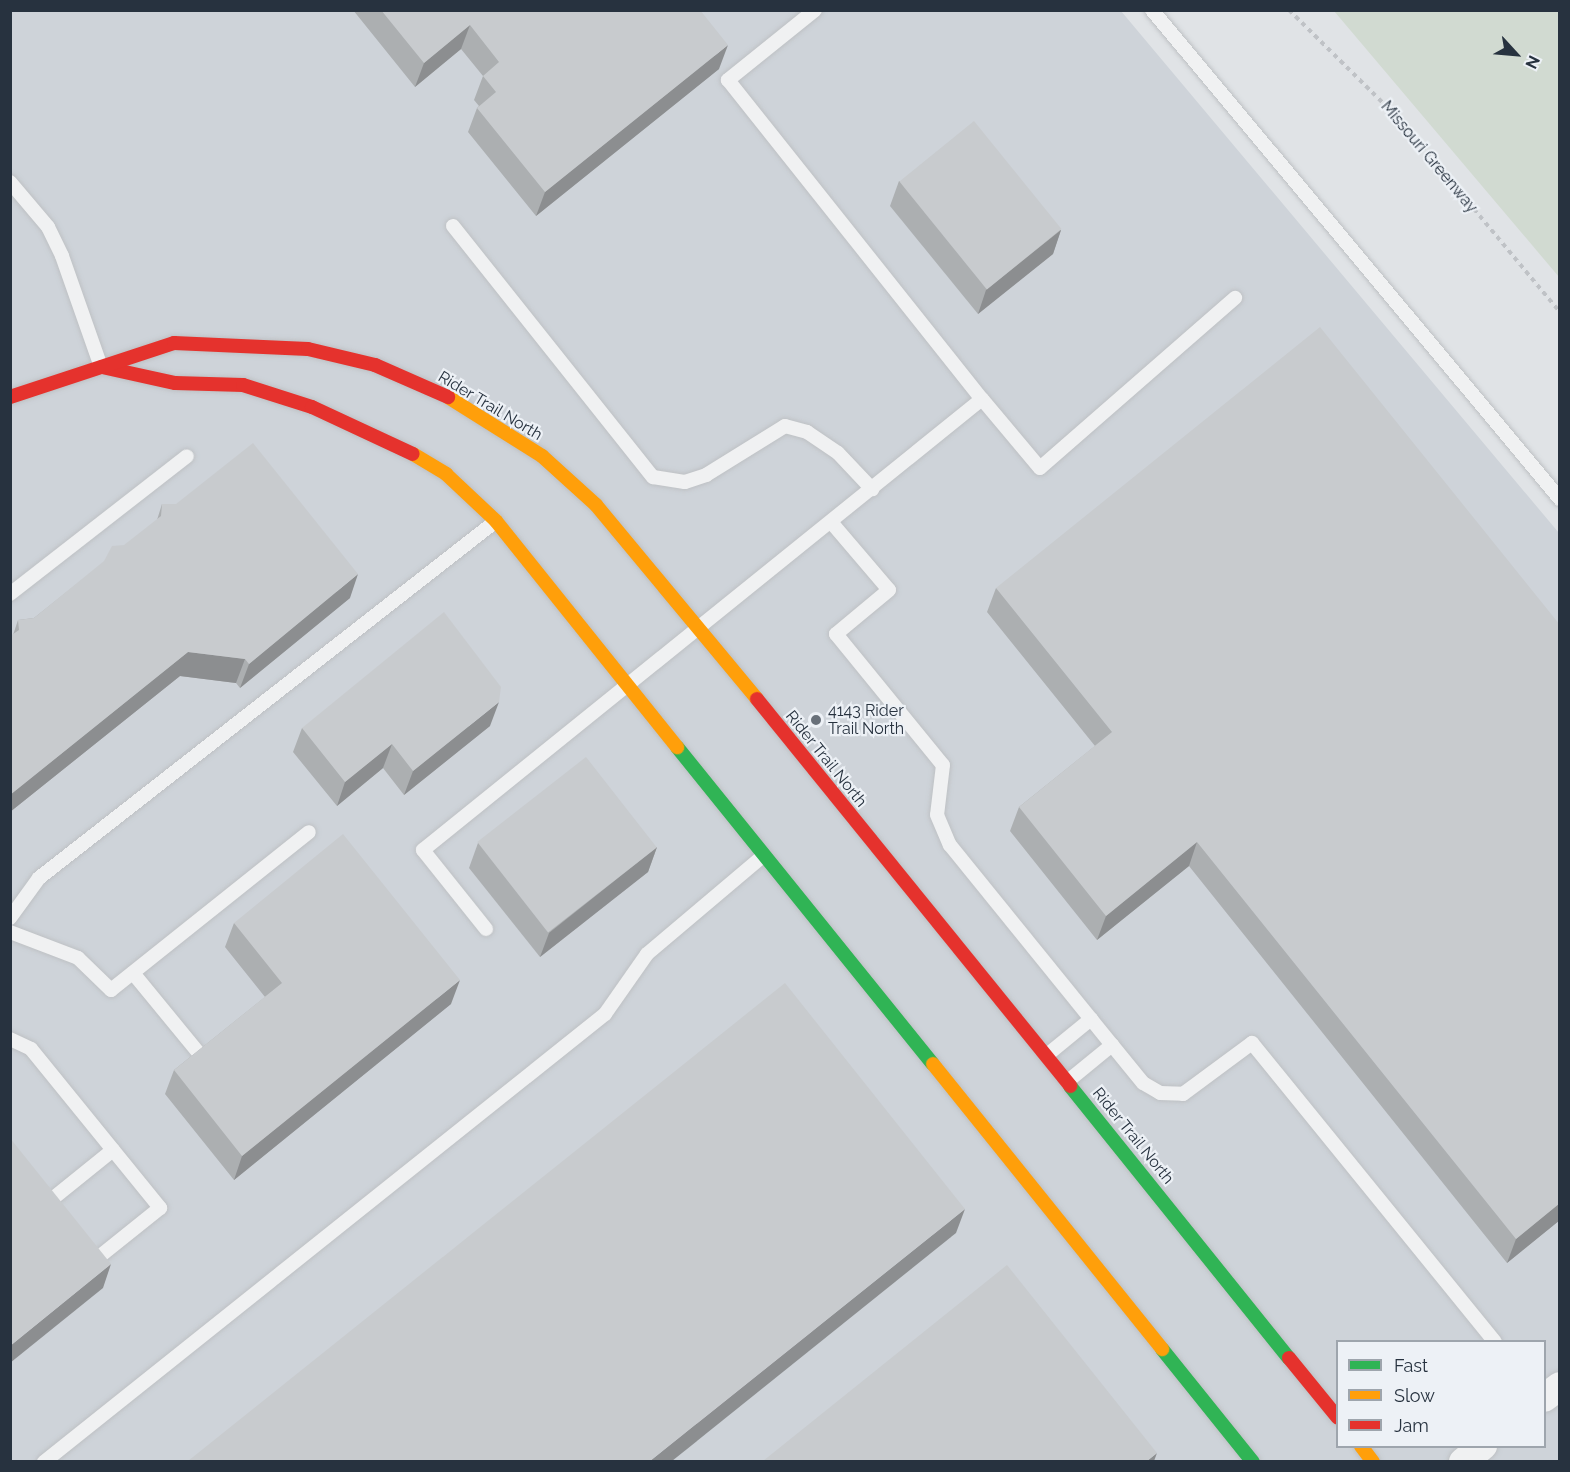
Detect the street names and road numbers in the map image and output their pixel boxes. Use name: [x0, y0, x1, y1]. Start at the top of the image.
street label: Missouri Greenway: [1377, 97, 1481, 217]
street label: Rider Trail North: [434, 367, 546, 445]
street label: Rider Trail North: [781, 707, 871, 811]
street label: Rider Trail North: [1088, 1084, 1178, 1188]

